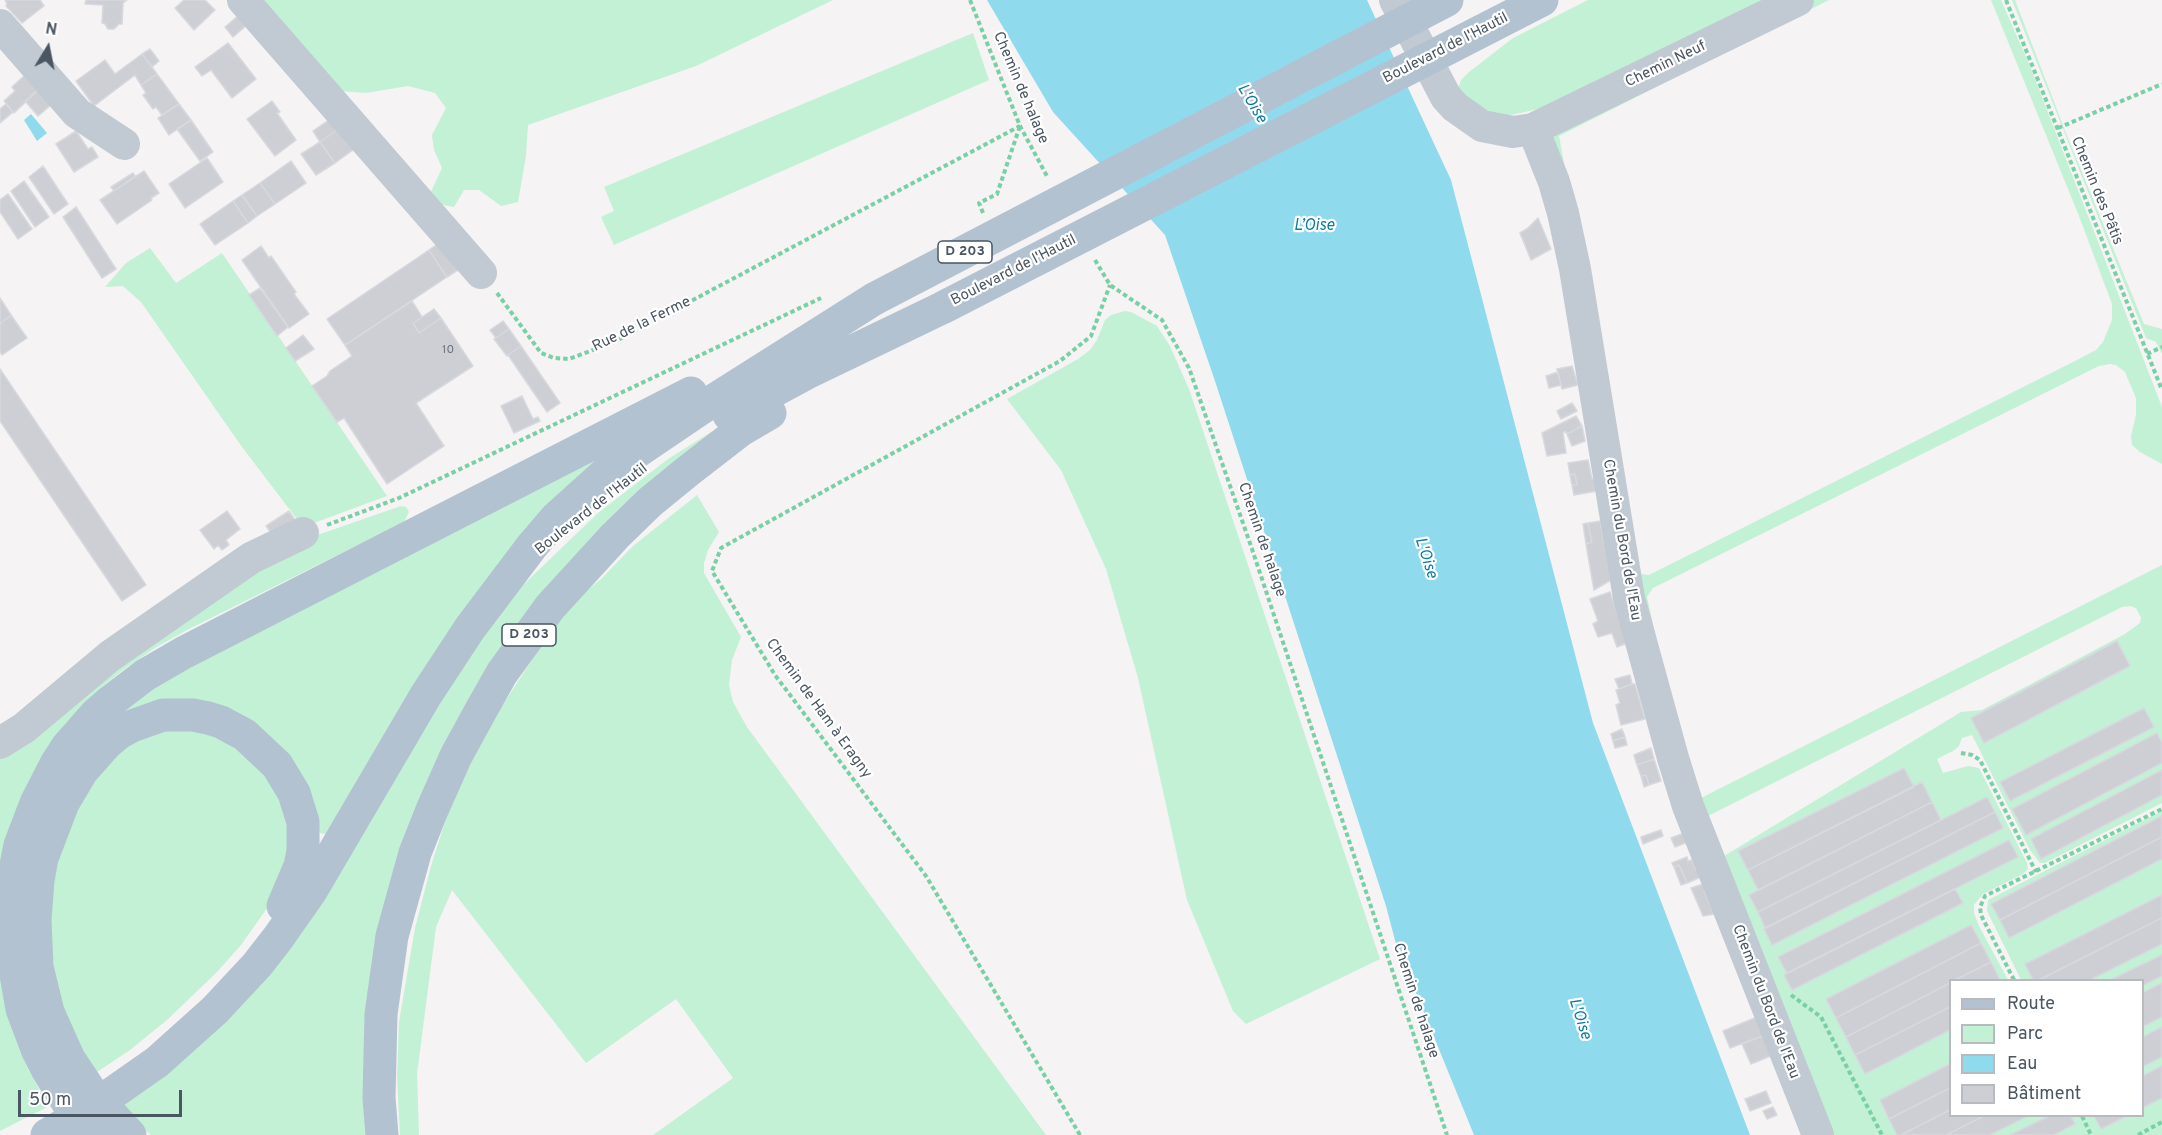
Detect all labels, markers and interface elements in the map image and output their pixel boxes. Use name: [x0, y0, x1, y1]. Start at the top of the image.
street label: Boulevard de l'Hautil: [1380, 10, 1512, 88]
north arrow: [18, 18, 78, 78]
text: N: [44, 19, 59, 41]
street label: Chemin de halage: [988, 29, 1052, 147]
street label: Chemin Neuf: [1623, 38, 1709, 92]
water label: L'Oise: [1232, 81, 1270, 127]
street label: Chemin des Pâtis: [2066, 134, 2126, 248]
water label: L’Oise: [1294, 217, 1334, 237]
street label: Boulevard de l'Hautil: [948, 232, 1080, 310]
road number: D 203: [938, 241, 992, 263]
street label: Rue de la Ferme: [590, 293, 694, 357]
house number: 10: [442, 344, 454, 358]
street label: Chemin du Bord de l'Eau: [1598, 458, 1644, 622]
street label: Boulevard de l'Hautil: [532, 460, 652, 560]
street label: Chemin de halage: [1233, 480, 1289, 600]
water label: L'Oise: [1409, 535, 1441, 581]
road number: D 203: [502, 624, 556, 646]
street label: Chemin de Ham à Eragny: [761, 636, 875, 782]
street label: Chemin du Bord de l'Eau: [1727, 922, 1803, 1082]
street label: Chemin de halage: [1388, 941, 1442, 1061]
legend: [1949, 979, 2144, 1117]
text: Route: [2007, 993, 2055, 1016]
water label: L'Oise: [1563, 996, 1595, 1042]
text: Parc: [2007, 1023, 2043, 1046]
text: Eau: [2007, 1053, 2037, 1076]
scale bar: [21, 1078, 184, 1116]
text: Bâtiment: [2007, 1083, 2081, 1106]
text: 50 m: [29, 1089, 71, 1112]

